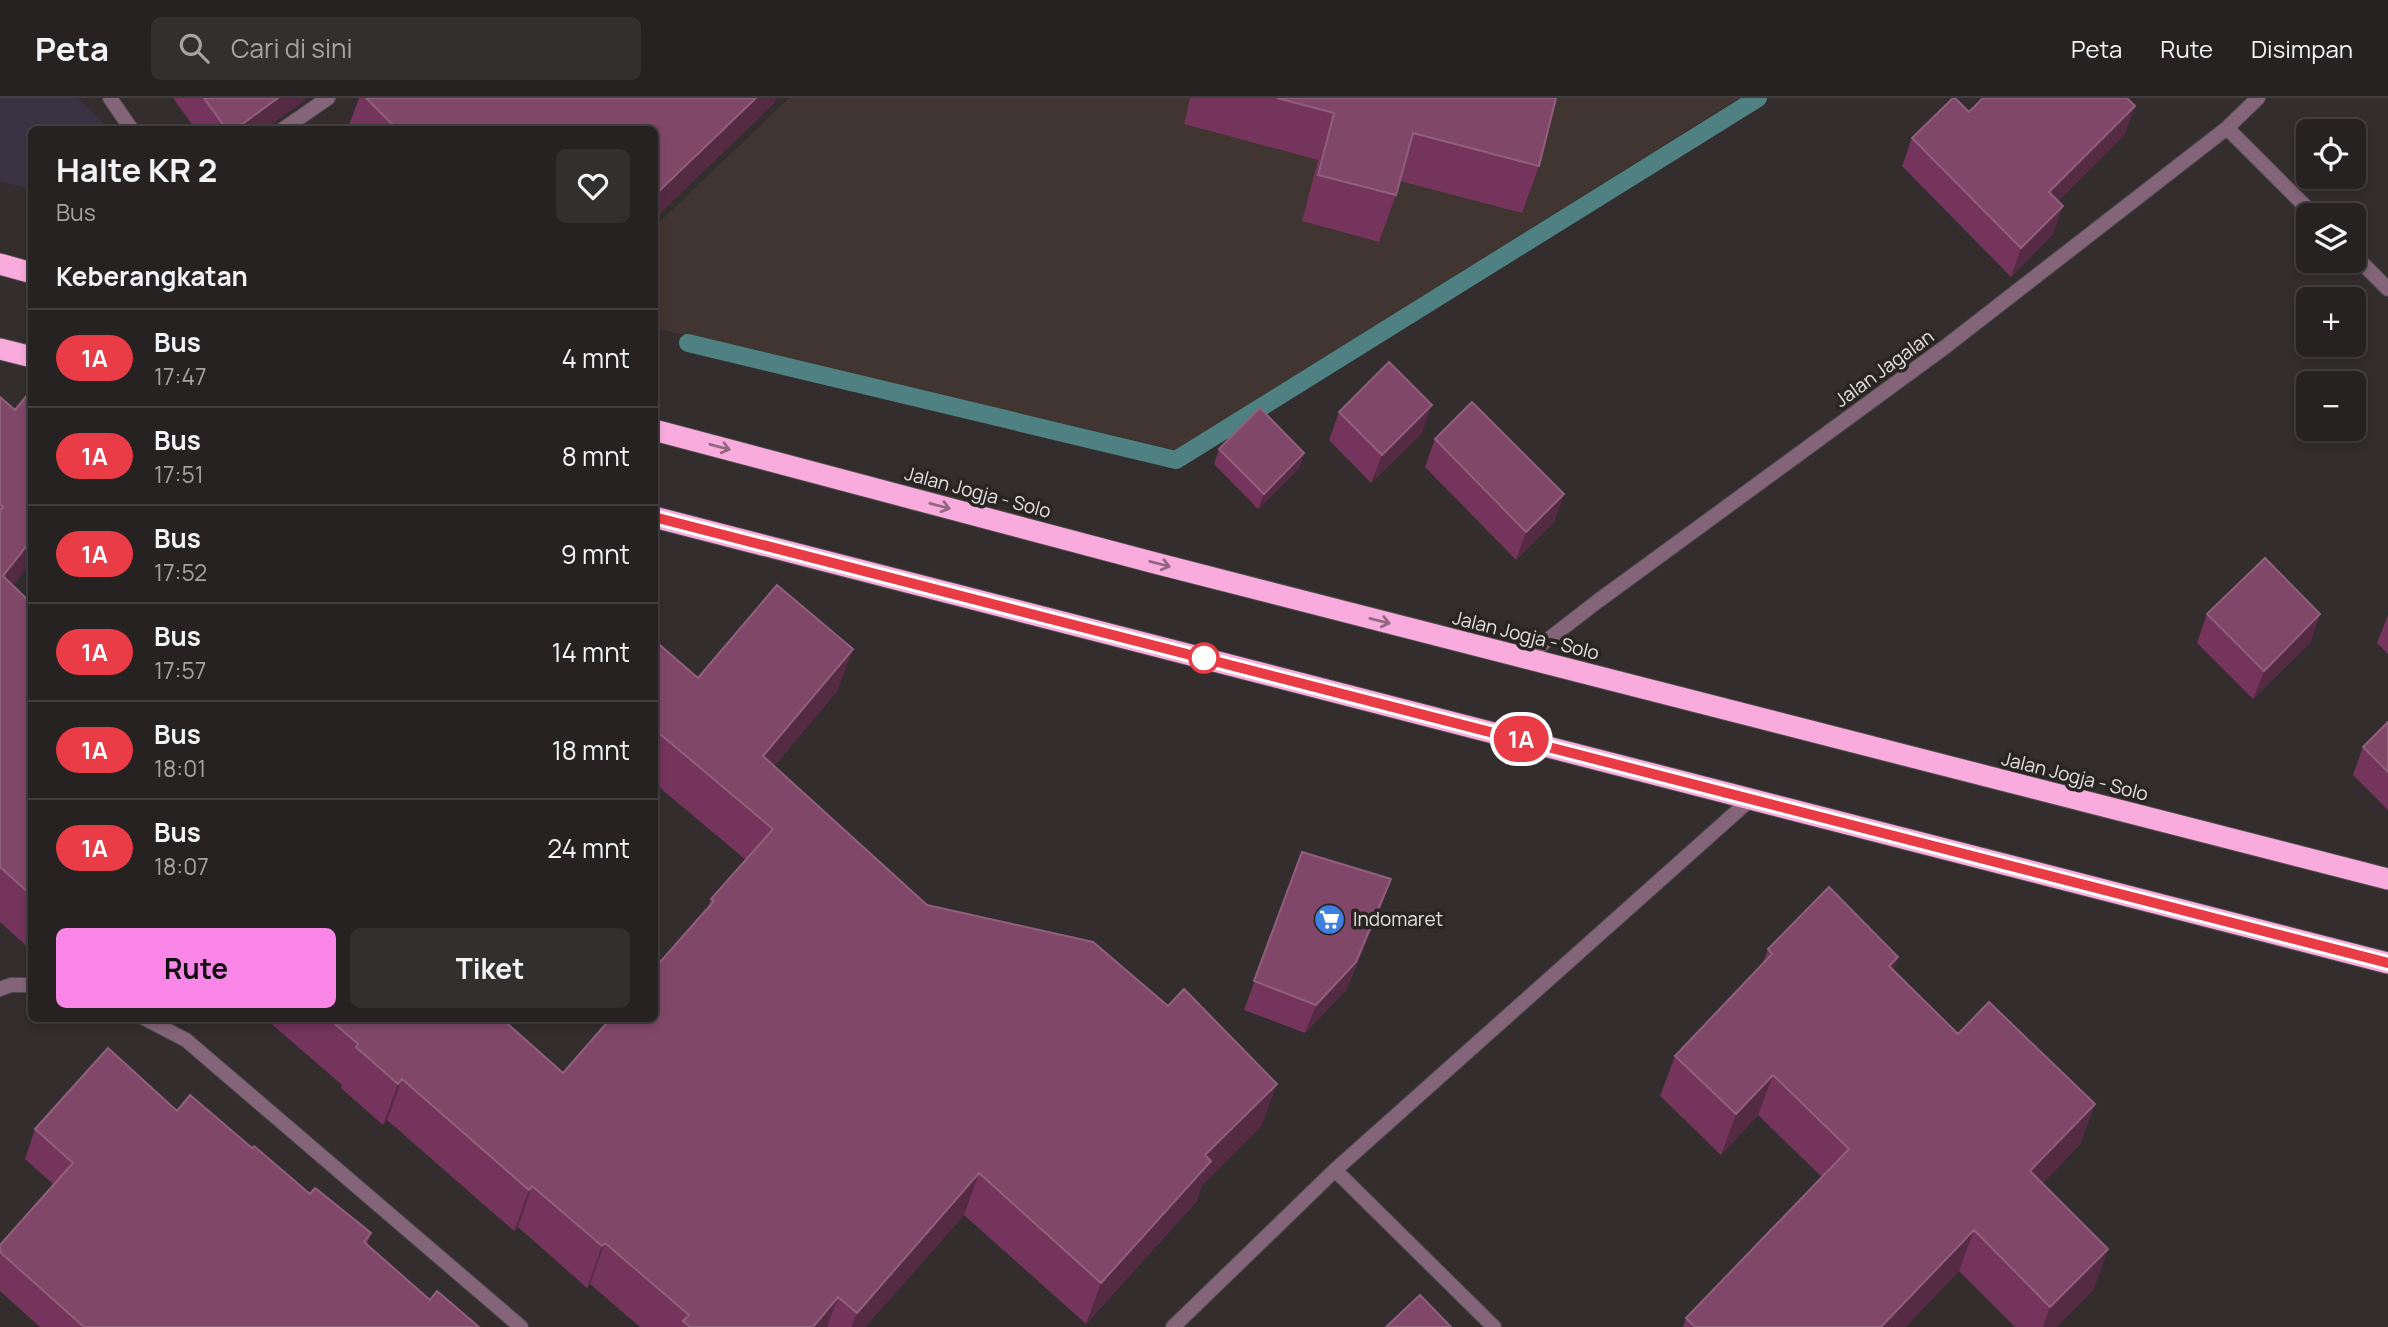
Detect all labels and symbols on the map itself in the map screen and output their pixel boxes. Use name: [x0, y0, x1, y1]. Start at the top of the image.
street label: Jalan Jagalan: [1829, 323, 1939, 413]
one-way arrow: [709, 442, 731, 455]
street label: Jalan Jogja - Solo: [902, 460, 1054, 524]
one-way arrow: [928, 500, 951, 513]
one-way arrow: [1148, 558, 1171, 571]
street label: Jalan Jogja - Solo: [1450, 604, 1602, 666]
one-way arrow: [1369, 615, 1391, 628]
unlabelled marker: [1189, 643, 1219, 673]
line badge: 1A: [1490, 716, 1552, 762]
street label: Jalan Jogja - Solo: [1999, 745, 2151, 807]
supermarket icon: Indomaret: [1313, 902, 1347, 936]
place label: Indomaret: [1353, 906, 1443, 932]

